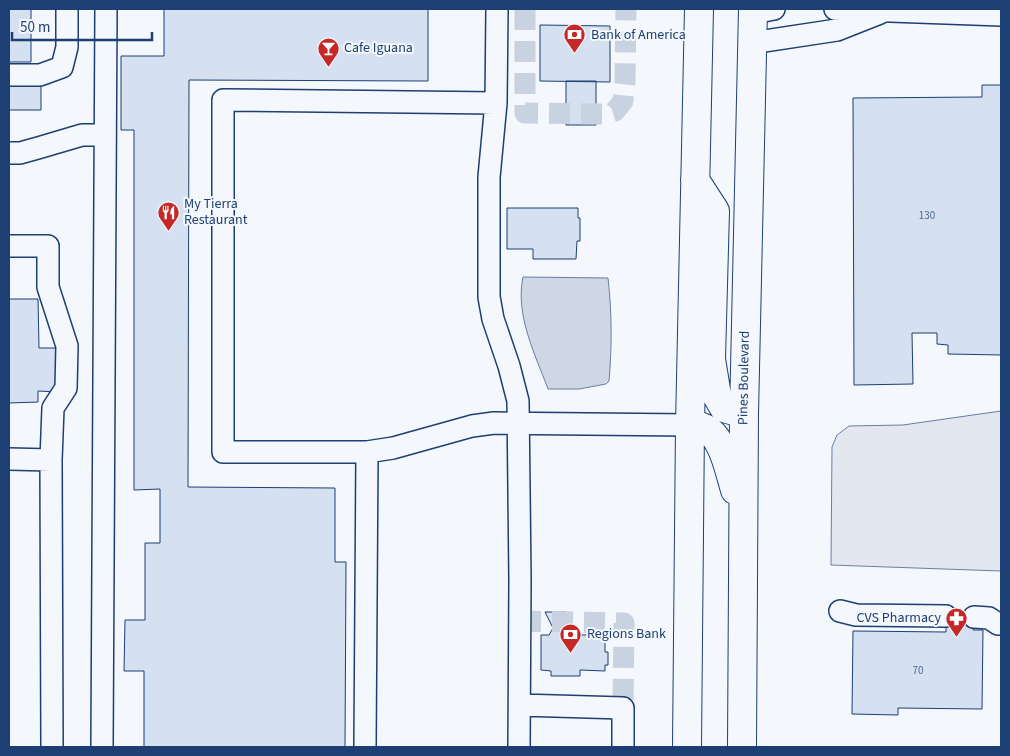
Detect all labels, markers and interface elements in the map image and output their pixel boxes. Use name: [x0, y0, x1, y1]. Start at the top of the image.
scale bar: [12, 10, 152, 42]
text: 50 m: [20, 17, 50, 38]
bank icon: Bank of America: [563, 23, 587, 54]
place label: Bank of America: [591, 25, 686, 45]
bar icon: Cafe Iguana: [316, 36, 340, 67]
place label: Cafe Iguana: [344, 38, 413, 58]
place label: My Tierra Restaurant: [184, 194, 248, 230]
restaurant icon: My Tierra Restaurant: [156, 200, 180, 231]
house number: 130: [919, 208, 935, 223]
street label: Pines Boulevard: [733, 331, 755, 425]
pharmacy icon: CVS Pharmacy: [945, 606, 969, 637]
place label: CVS Pharmacy: [857, 608, 941, 628]
bank icon: Regions Bank: [559, 622, 583, 653]
place label: Regions Bank: [587, 624, 666, 644]
house number: 70: [913, 663, 923, 678]

